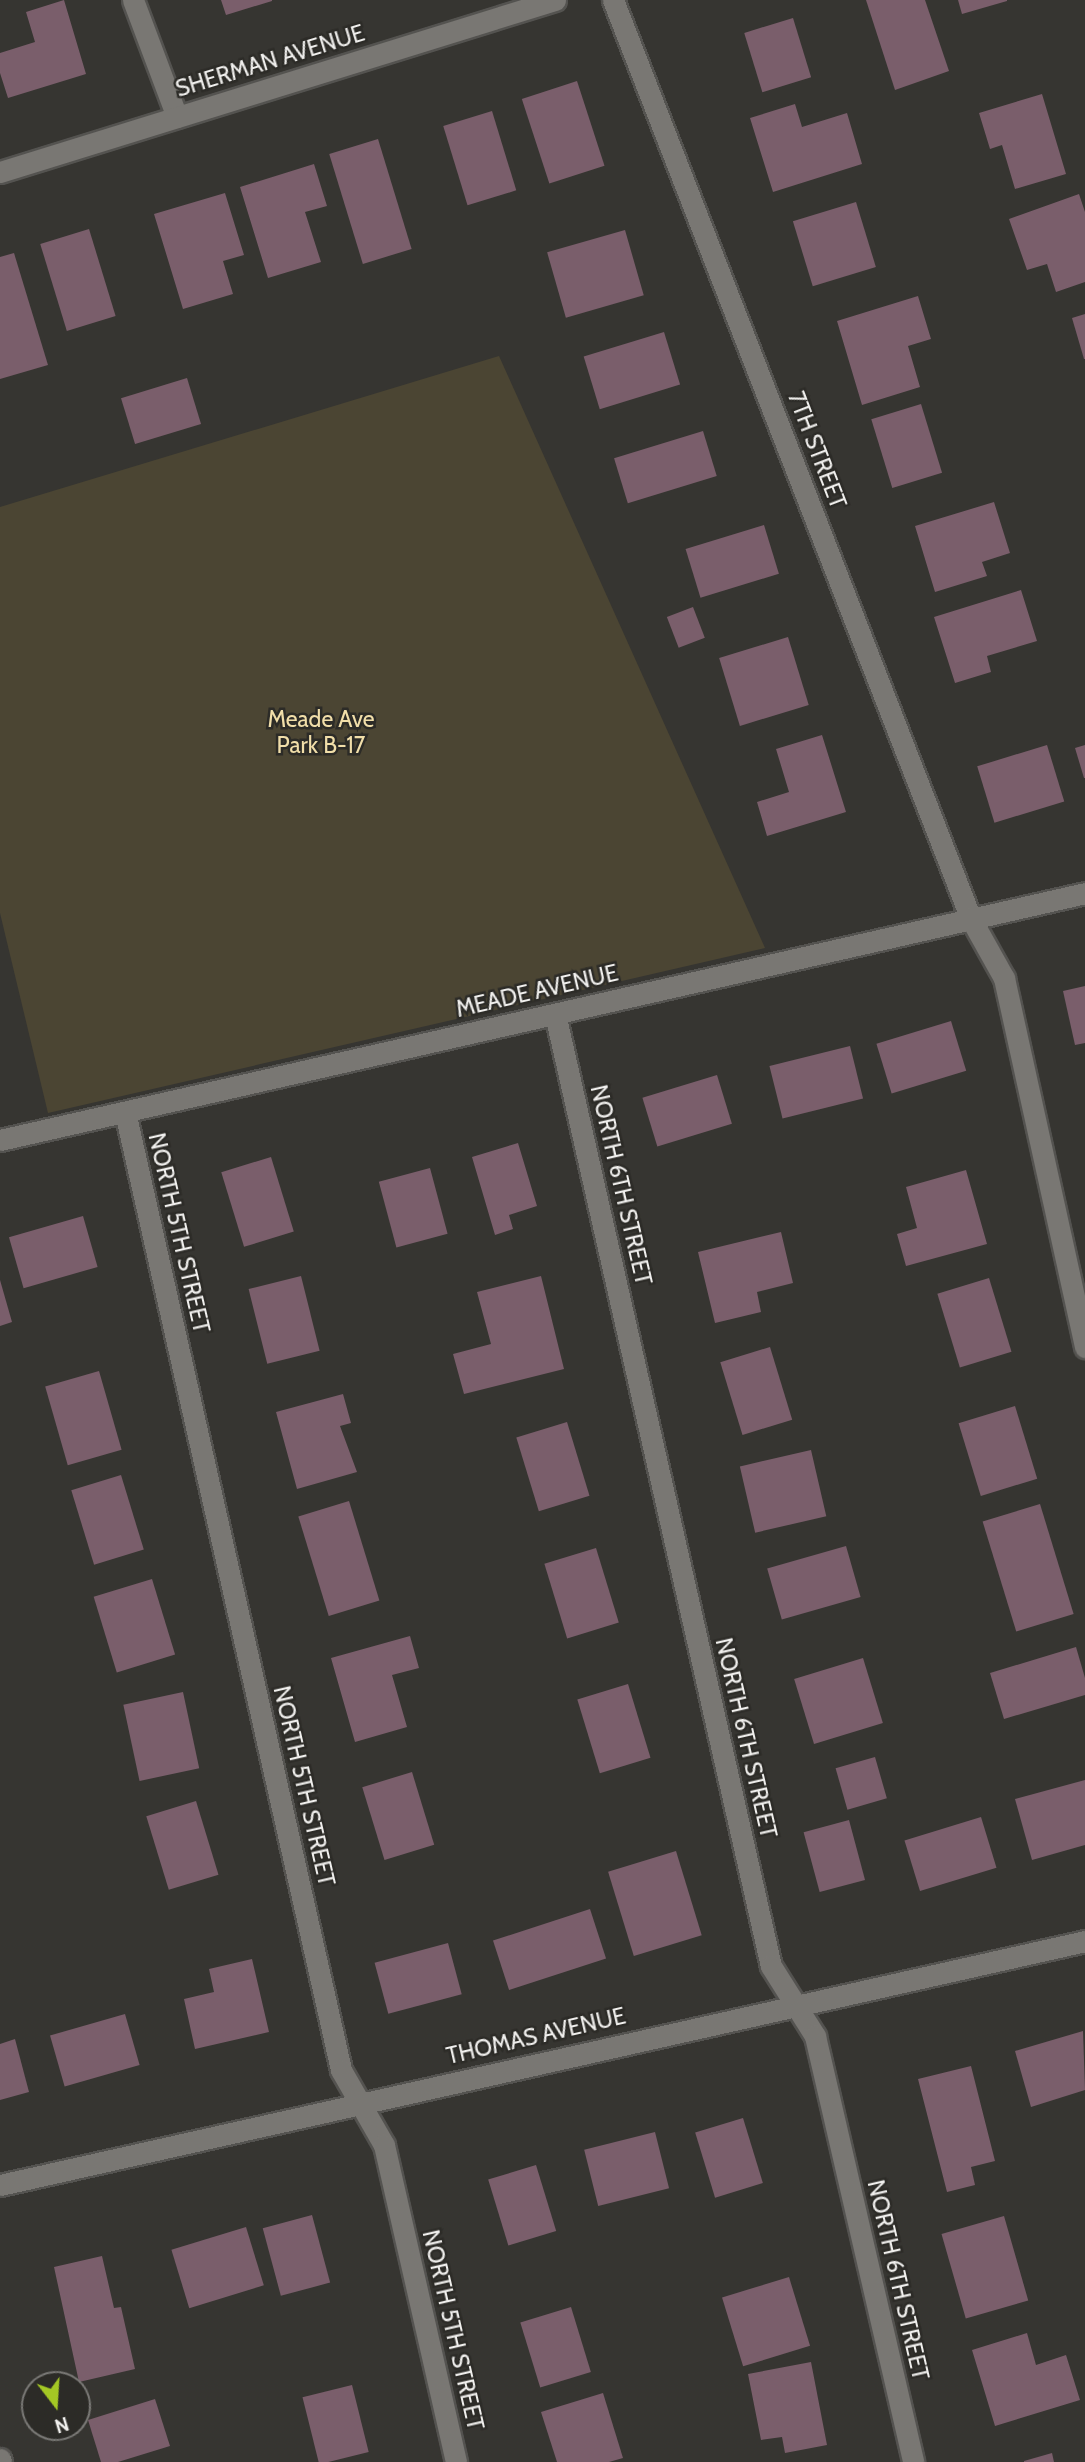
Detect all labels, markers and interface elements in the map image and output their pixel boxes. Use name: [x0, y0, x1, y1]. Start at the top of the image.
street label: SHERMAN AVENUE: [172, 19, 368, 103]
street label: 7TH STREET: [782, 388, 852, 512]
park label: Meade Ave Park B-17: [267, 705, 375, 759]
street label: MEADE AVENUE: [453, 959, 621, 1023]
street label: NORTH 6TH STREET: [585, 1082, 657, 1288]
street label: NORTH 5TH STREET: [143, 1130, 215, 1336]
street label: NORTH 6TH STREET: [710, 1635, 782, 1841]
street label: NORTH 5TH STREET: [268, 1683, 340, 1889]
street label: THOMAS AVENUE: [444, 2002, 628, 2070]
street label: NORTH 6TH STREET: [862, 2177, 934, 2383]
street label: NORTH 5TH STREET: [417, 2227, 489, 2433]
north arrow: [21, 2371, 91, 2441]
text: N: [52, 2412, 71, 2438]

